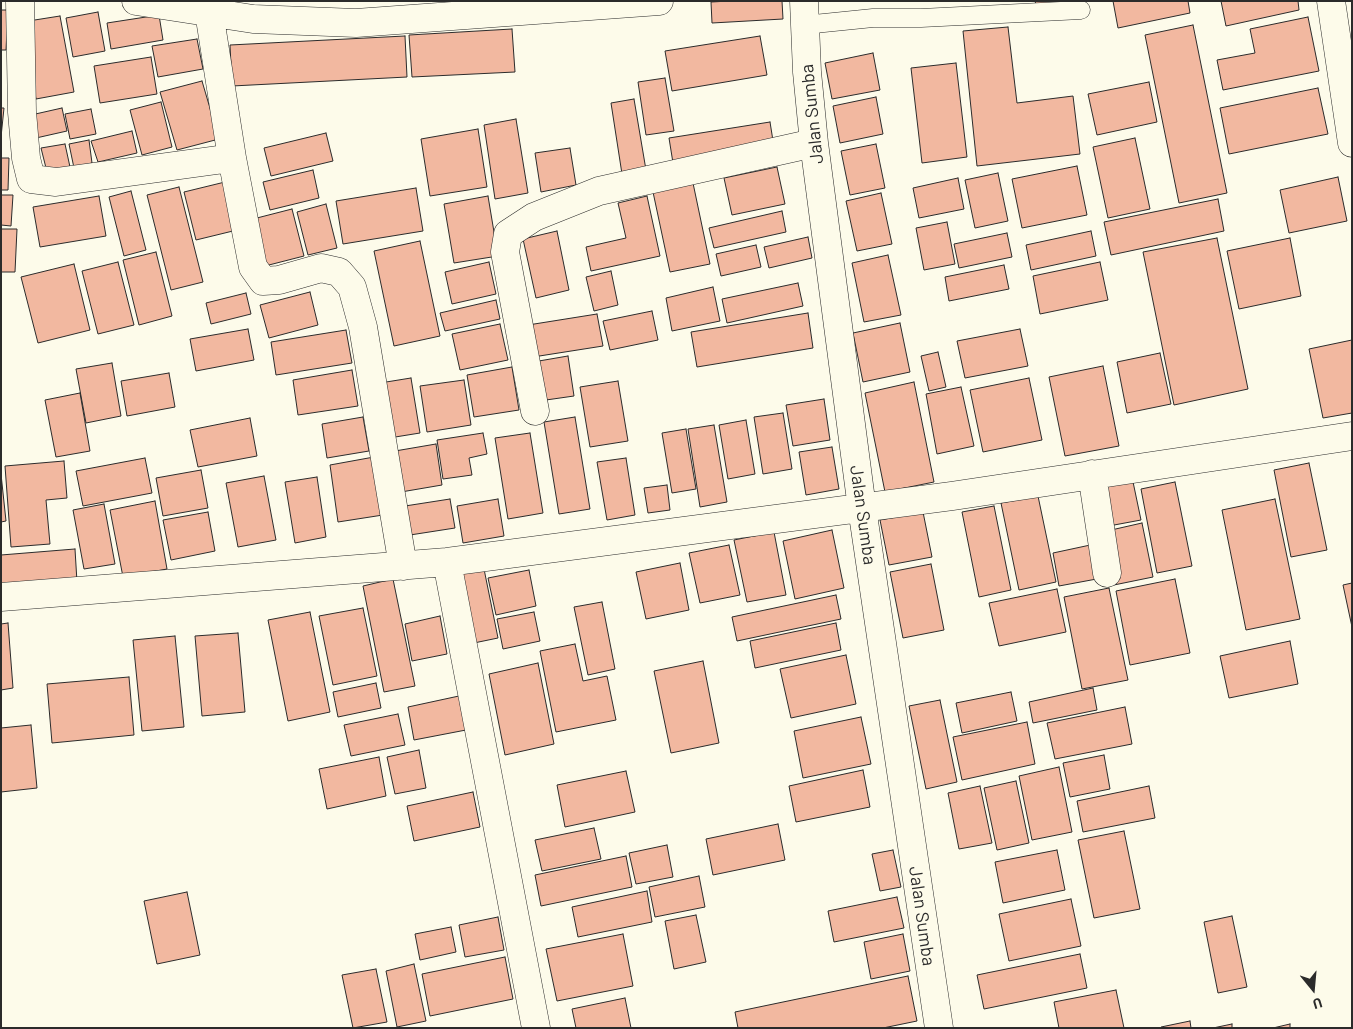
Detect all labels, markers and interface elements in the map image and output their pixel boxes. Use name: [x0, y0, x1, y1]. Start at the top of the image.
street label: Jalan Sumba: [796, 63, 828, 165]
street label: Jalan Sumba: [845, 464, 881, 566]
street label: Jalan Sumba: [904, 865, 940, 967]
north arrow: [1288, 964, 1338, 1014]
text: U: [1311, 994, 1324, 1013]

